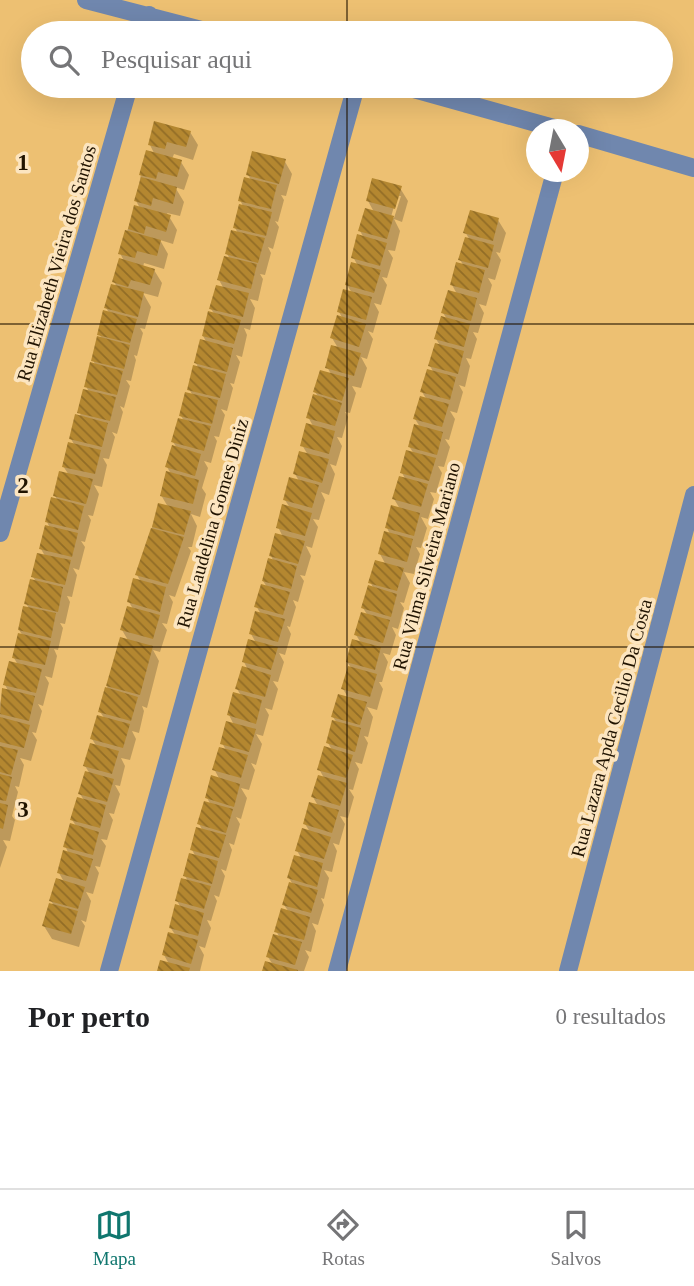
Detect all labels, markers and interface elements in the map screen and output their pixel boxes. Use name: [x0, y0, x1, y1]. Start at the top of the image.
search box: [21, 21, 673, 98]
icon: search: [45, 41, 83, 79]
text: Pesquisar aqui: [101, 45, 252, 74]
north arrow: [526, 119, 589, 182]
street label: Rua Elizabeth Vieira dos Santos: [13, 143, 100, 384]
text: 1: [17, 150, 29, 175]
street label: Rua Laudelina Gomes Diniz: [173, 416, 252, 630]
street label: Rua Vilma Silveira Mariano: [389, 460, 464, 672]
text: 2: [17, 473, 29, 498]
street label: Rua Lazara Apda Cecilio Da Costa: [567, 596, 656, 860]
text: 3: [17, 797, 29, 822]
text: Por perto: [28, 1000, 150, 1033]
text: 0 resultados: [555, 1004, 666, 1029]
tab: Mapa: [93, 1206, 136, 1270]
tab: Rotas: [322, 1206, 365, 1270]
tab: Salvos: [550, 1206, 601, 1270]

